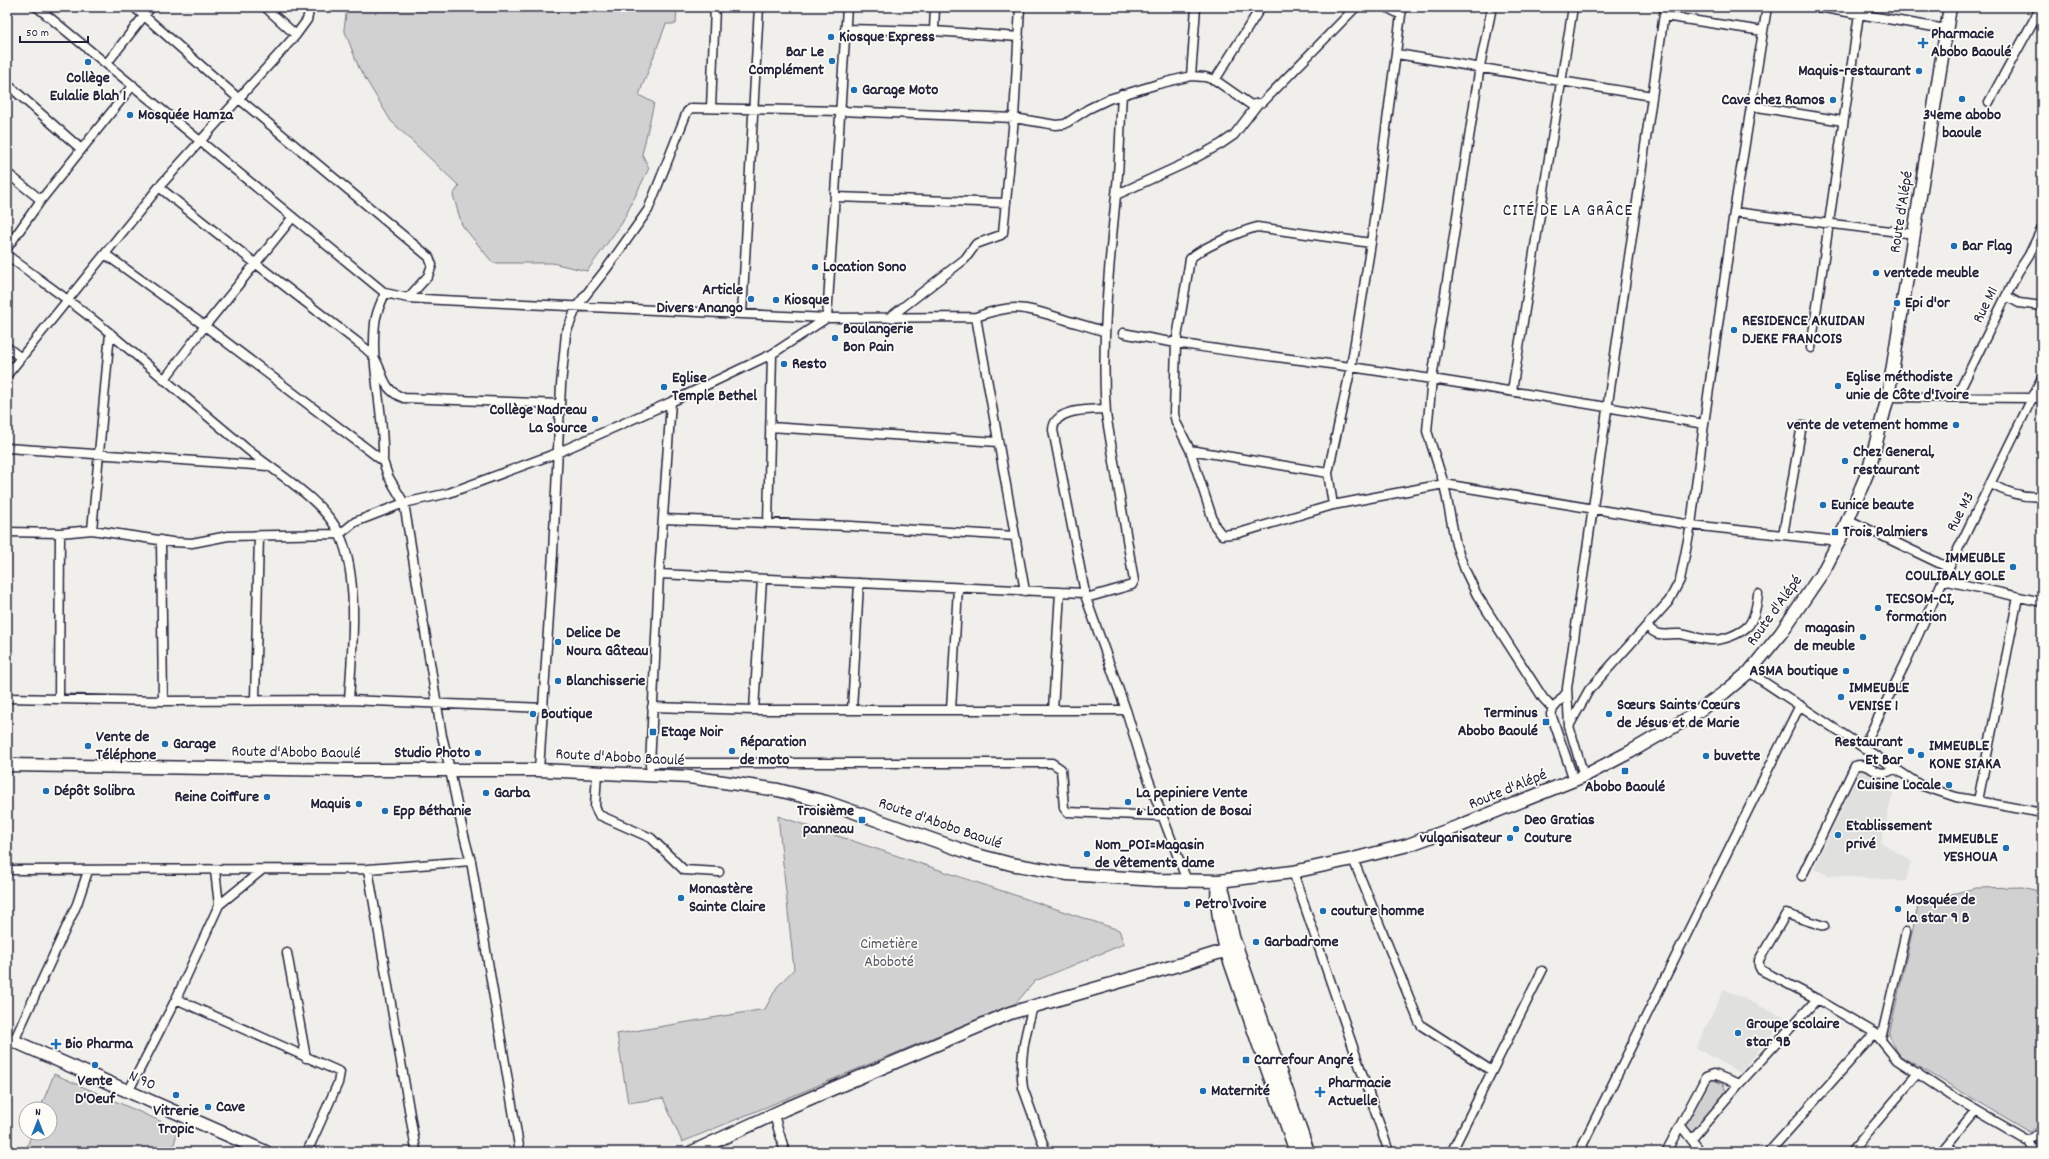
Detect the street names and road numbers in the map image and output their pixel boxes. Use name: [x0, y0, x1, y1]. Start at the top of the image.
street label: Route d'Alépé: [1884, 169, 1920, 255]
street label: Rue M1: [1967, 283, 2005, 327]
street label: Rue M3: [1941, 488, 1981, 536]
street label: Route d'Alépé: [1741, 571, 1809, 651]
street label: Route d'Abobo Baoulé: [231, 740, 361, 766]
street label: Route d'Abobo Baoulé: [555, 743, 685, 773]
street label: Route d'Alépé: [1465, 764, 1551, 816]
street label: Route d'Abobo Baoulé: [875, 792, 1005, 856]
street label: N 90: [125, 1065, 159, 1097]

